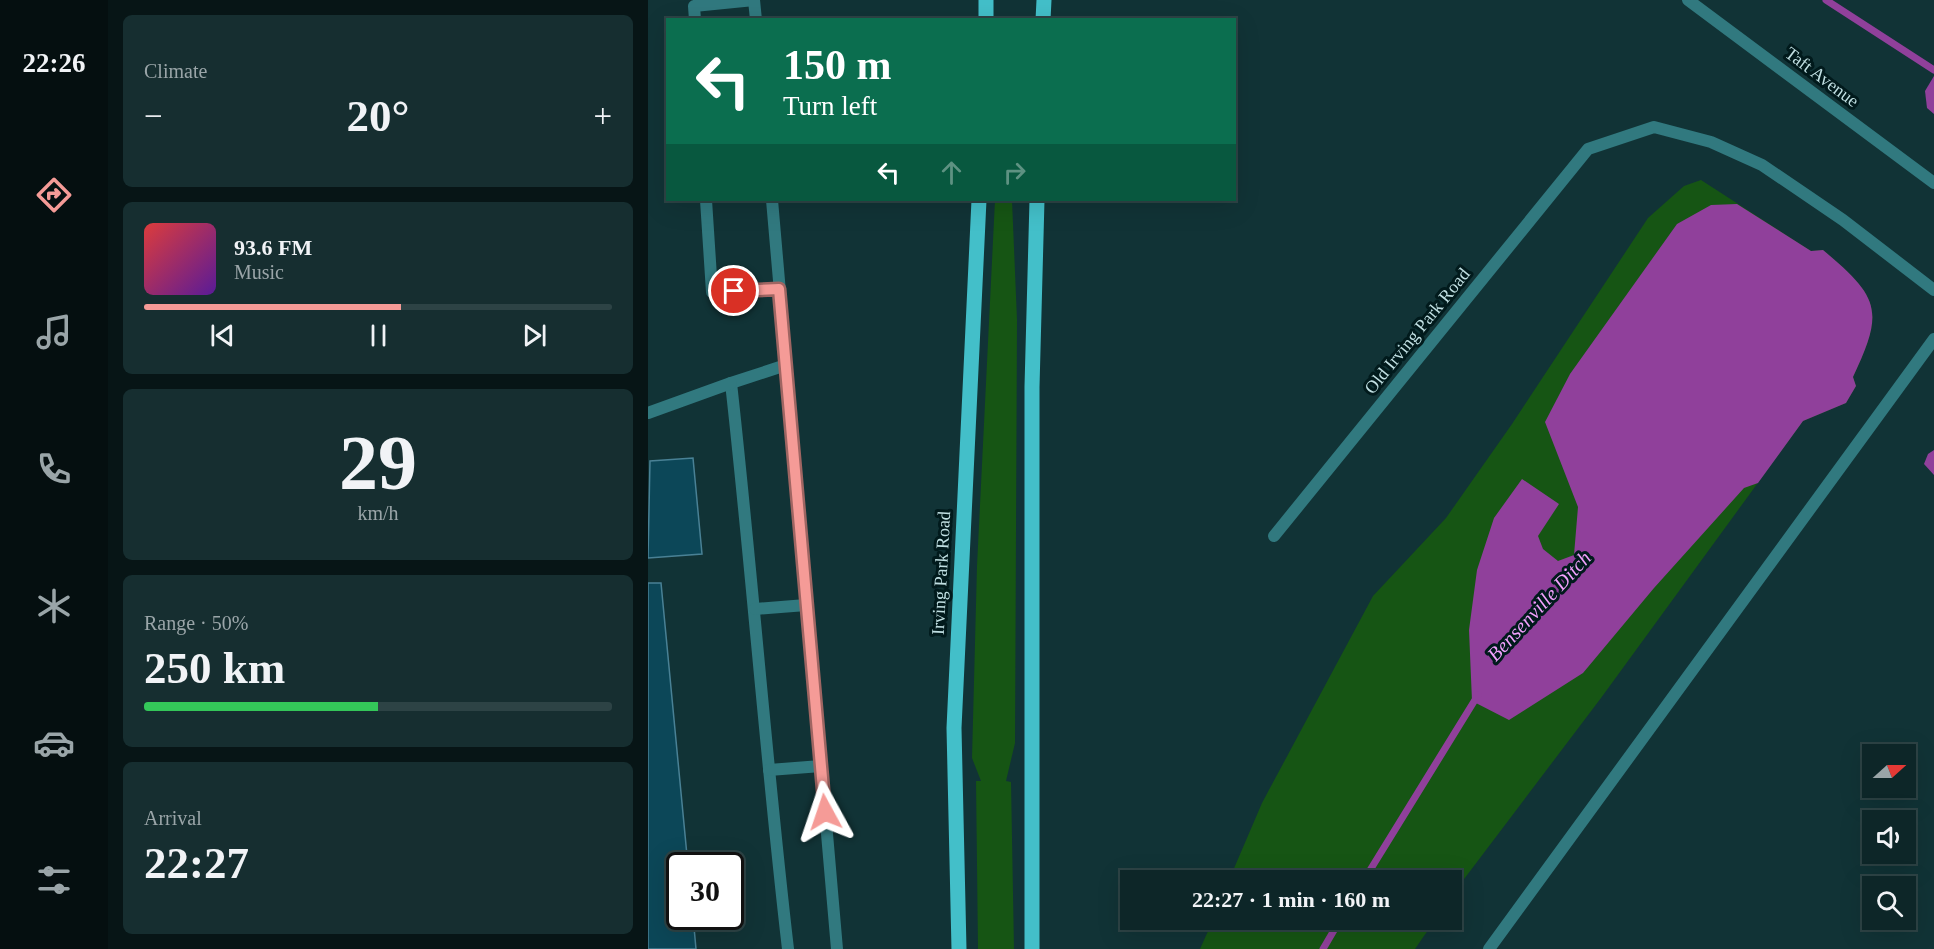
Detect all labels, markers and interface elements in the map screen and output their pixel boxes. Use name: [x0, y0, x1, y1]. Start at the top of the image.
icon: left: [684, 42, 762, 120]
text: 150 m: [783, 42, 892, 88]
street label: Taft Avenue: [1781, 43, 1863, 111]
text: 22:26: [23, 48, 86, 78]
text: Climate: [144, 60, 207, 82]
text: 20°: [347, 91, 410, 141]
text: Turn left: [783, 91, 877, 121]
text: −: [144, 98, 163, 134]
text: +: [593, 98, 612, 134]
icon: left: [872, 156, 905, 189]
icon: ahead: [935, 156, 968, 189]
icon: right: [998, 156, 1031, 189]
icon: directions: [33, 174, 75, 216]
text: 93.6 FM: [234, 235, 312, 260]
text: Music: [234, 261, 284, 283]
street label: Old Irving Park Road: [1360, 264, 1474, 398]
pin: [708, 265, 759, 316]
icon: arrive: [717, 274, 750, 307]
icon: music: [33, 311, 75, 353]
icon: previous: [206, 319, 239, 352]
icon: pause: [362, 319, 395, 352]
icon: next: [518, 319, 551, 352]
text: 29: [339, 419, 417, 506]
icon: phone: [33, 448, 75, 490]
text: km/h: [357, 502, 399, 524]
street label: Irving Park Road: [928, 511, 954, 635]
water label: Bensenville Ditch: [1483, 547, 1595, 665]
icon: climate: [33, 585, 75, 627]
text: Range · 50%: [144, 612, 248, 634]
text: 250 km: [144, 643, 285, 693]
icon: car: [33, 722, 75, 764]
north arrow: [1862, 744, 1916, 798]
map controls: [1862, 744, 1916, 930]
position arrow: [793, 780, 857, 844]
text: Arrival: [144, 807, 202, 829]
button: sound: [1862, 810, 1916, 864]
text: 22:27: [144, 838, 249, 888]
speed limit sign: 30: [666, 852, 744, 930]
icon: filters: [33, 859, 75, 901]
button: search: [1862, 876, 1916, 930]
text: 22:27 · 1 min · 160 m: [1192, 887, 1390, 912]

